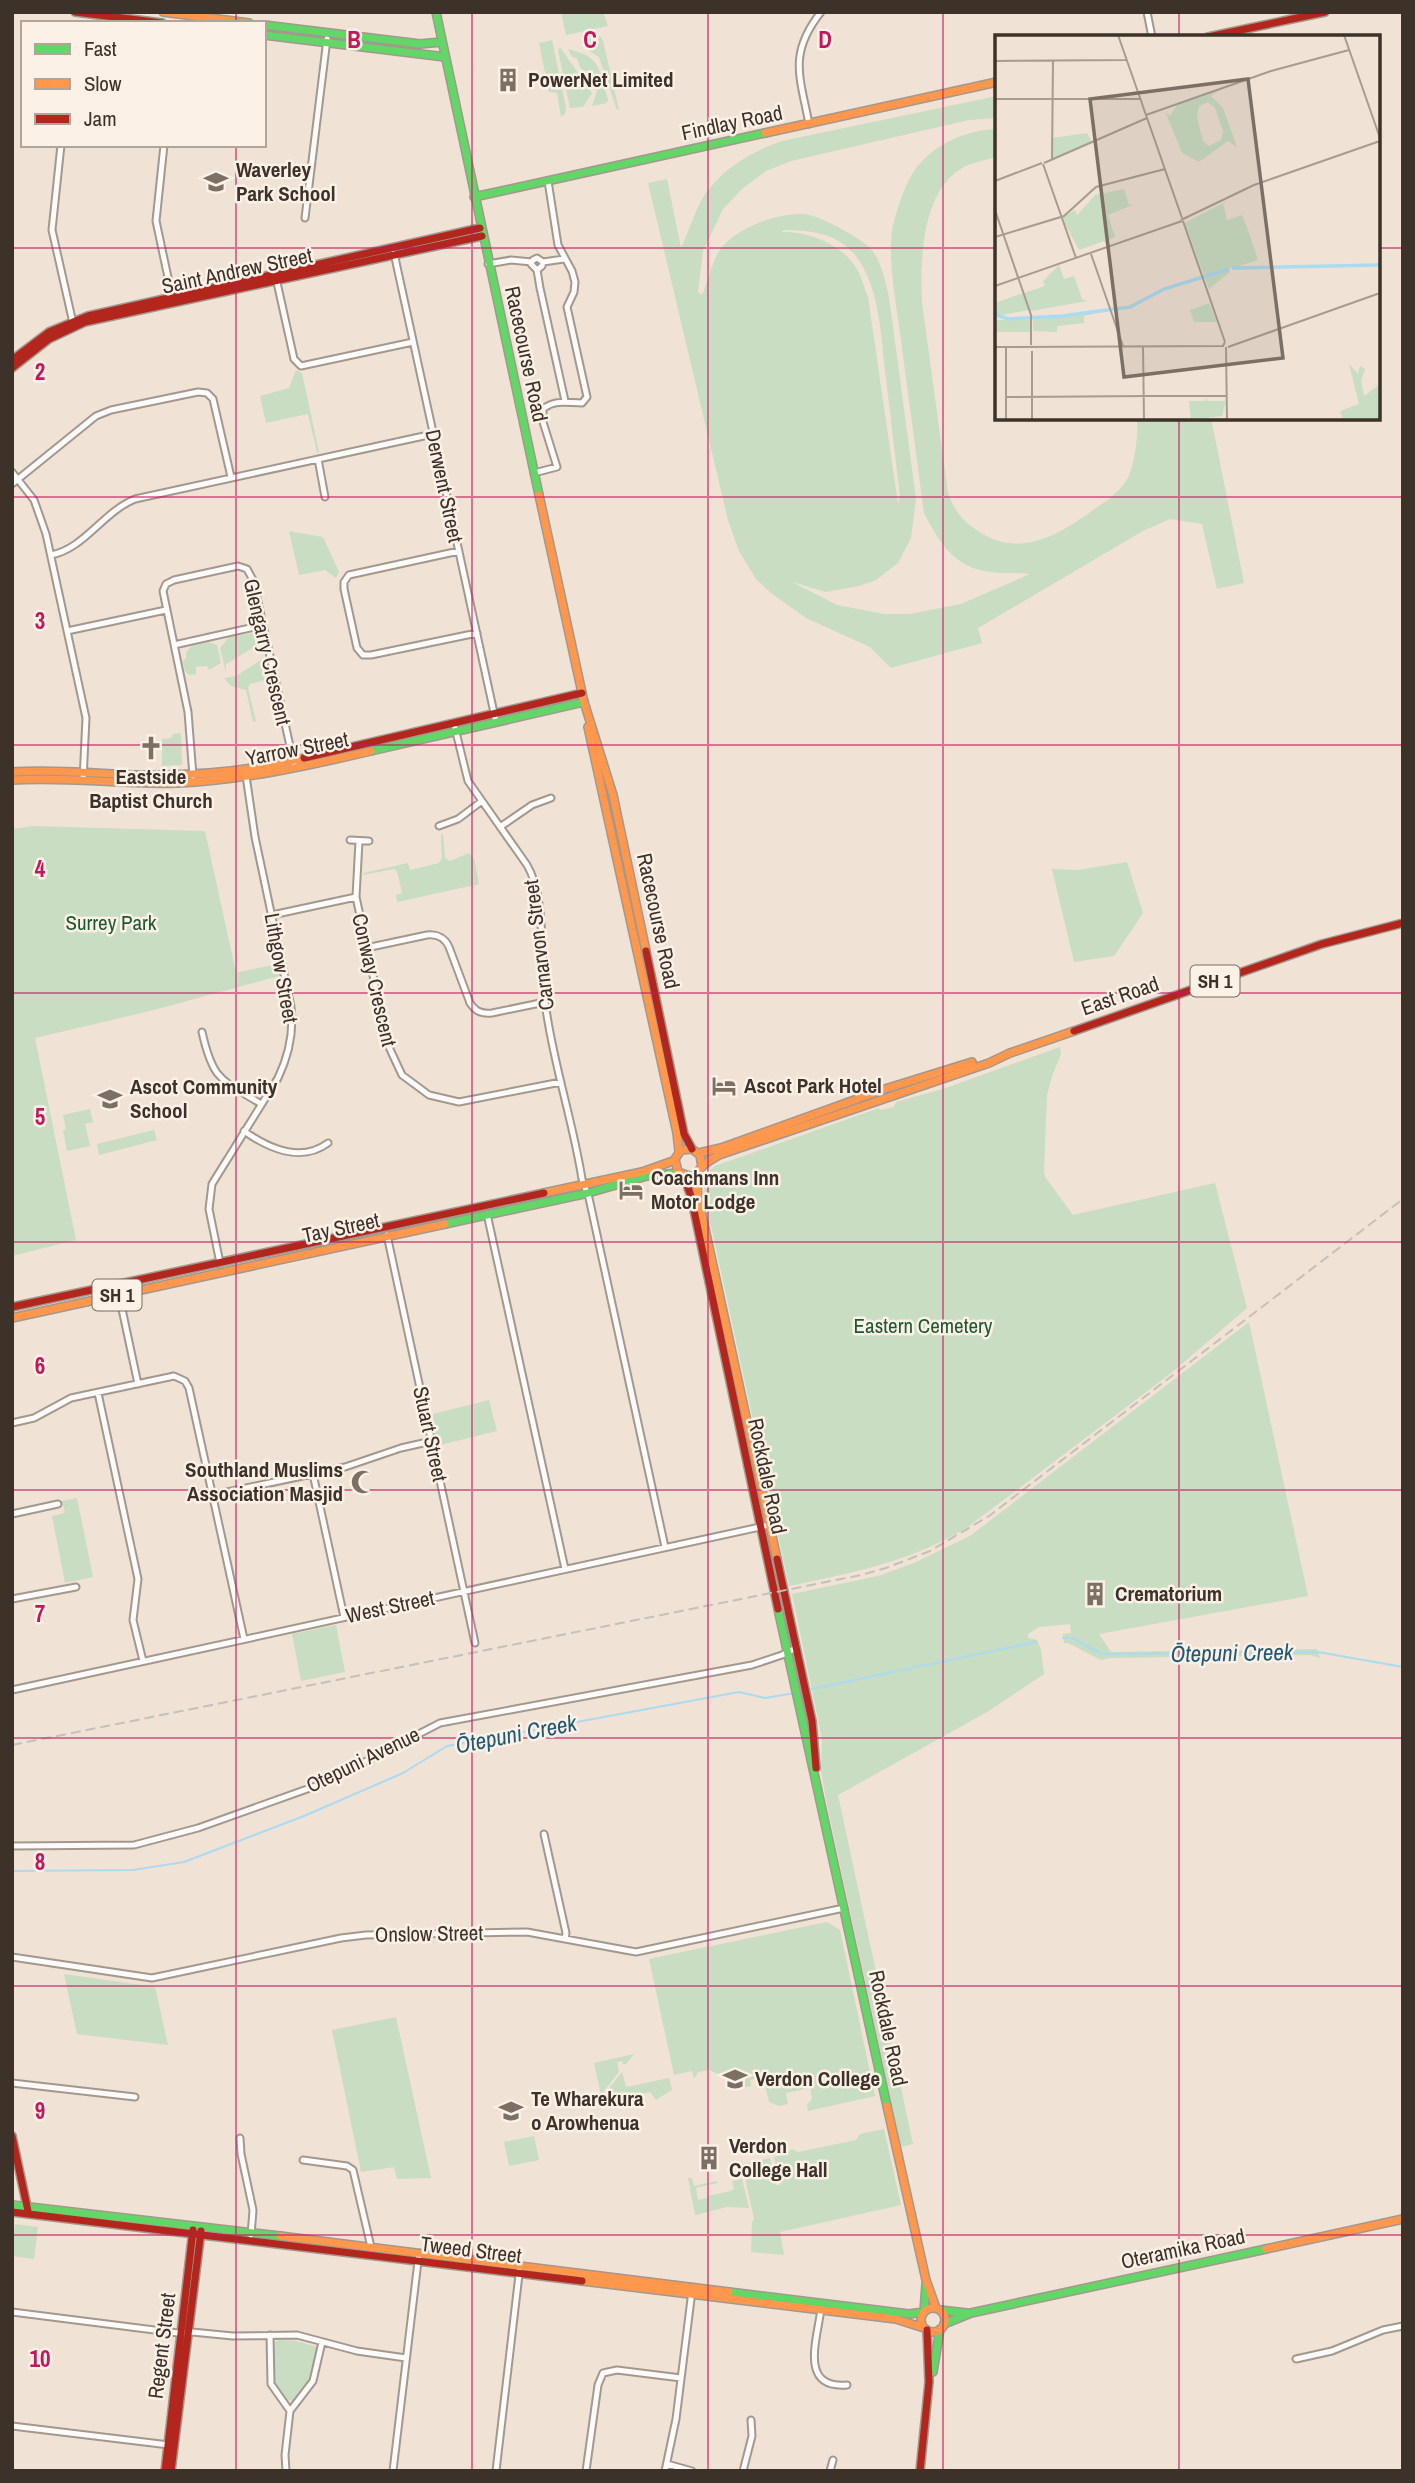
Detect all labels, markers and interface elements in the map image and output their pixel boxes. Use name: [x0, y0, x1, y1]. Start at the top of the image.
legend: [21, 21, 266, 147]
text: B: [347, 24, 361, 55]
text: C: [583, 24, 597, 55]
text: D: [818, 24, 832, 55]
text: Fast: [84, 34, 117, 63]
inset map: [995, 35, 1380, 420]
place label: PowerNet Limited: [528, 65, 673, 94]
building icon: PowerNet Limited: [494, 66, 522, 94]
text: Slow: [84, 69, 122, 98]
street label: Findlay Road: [679, 98, 785, 147]
text: Jam: [84, 104, 117, 133]
place label: Waverley Park School: [236, 155, 336, 208]
school or university icon: Waverley Park School: [202, 168, 230, 196]
street label: Saint Andrew Street: [159, 240, 315, 301]
street label: Racecourse Road: [498, 283, 555, 424]
text: 2: [35, 356, 45, 387]
street label: Derwent Street: [418, 427, 471, 545]
street label: Glengarry Crescent: [237, 576, 298, 728]
text: 3: [35, 605, 45, 636]
street label: Yarrow Street: [243, 724, 351, 773]
church icon: Eastside Baptist Church: [137, 734, 165, 762]
place label: Eastside Baptist Church: [89, 762, 213, 815]
street label: Racecourse Road: [630, 850, 687, 991]
text: 4: [35, 853, 46, 884]
street label: Carnarvon Street: [516, 878, 561, 1012]
park label: Surrey Park: [66, 908, 157, 937]
street label: Conway Crescent: [345, 910, 404, 1050]
street label: Lithgow Street: [258, 911, 305, 1025]
road number: SH 1: [1190, 965, 1240, 996]
street label: East Road: [1077, 969, 1163, 1022]
place label: Ascot Park Hotel: [744, 1071, 882, 1100]
place label: Ascot Community School: [130, 1072, 278, 1125]
hotel icon: Ascot Park Hotel: [710, 1072, 738, 1100]
school or university icon: Ascot Community School: [96, 1085, 124, 1113]
text: 5: [35, 1101, 45, 1132]
place label: Coachmans Inn Motor Lodge: [651, 1163, 779, 1216]
hotel icon: Coachmans Inn Motor Lodge: [617, 1176, 645, 1204]
street label: Tay Street: [300, 1205, 382, 1250]
road number: SH 1: [92, 1280, 142, 1310]
park label: Eastern Cemetery: [854, 1311, 993, 1340]
text: 6: [35, 1350, 45, 1381]
street label: Stuart Street: [406, 1384, 455, 1484]
street label: Rockdale Road: [741, 1415, 794, 1536]
place label: Southland Muslims Association Masjid: [185, 1455, 343, 1508]
mosque icon: Southland Muslims Association Masjid: [349, 1468, 377, 1496]
place label: Crematorium: [1115, 1579, 1222, 1608]
building icon: Crematorium: [1081, 1580, 1109, 1608]
street label: West Street: [343, 1583, 437, 1630]
text: 7: [35, 1598, 45, 1629]
water label: Ōtepuni Creek: [1170, 1636, 1295, 1669]
water label: Ōtepuni Creek: [453, 1706, 581, 1760]
street label: Otepuni Avenue: [301, 1720, 425, 1800]
text: 8: [35, 1846, 45, 1877]
street label: Onslow Street: [375, 1918, 484, 1949]
street label: Rockdale Road: [862, 1967, 915, 2088]
place label: Verdon College: [755, 2064, 880, 2093]
school or university icon: Verdon College: [721, 2065, 749, 2093]
place label: Te Wharekura o Arowhenua: [531, 2084, 644, 2137]
text: 9: [35, 2095, 45, 2126]
school or university icon: Te Wharekura o Arowhenua: [497, 2097, 525, 2125]
place label: Verdon College Hall: [729, 2131, 828, 2184]
building icon: Verdon College Hall: [695, 2144, 723, 2172]
street label: Oteramika Road: [1118, 2221, 1248, 2276]
street label: Tweed Street: [419, 2229, 523, 2270]
street label: Regent Street: [141, 2291, 182, 2400]
text: 10: [30, 2343, 50, 2374]

